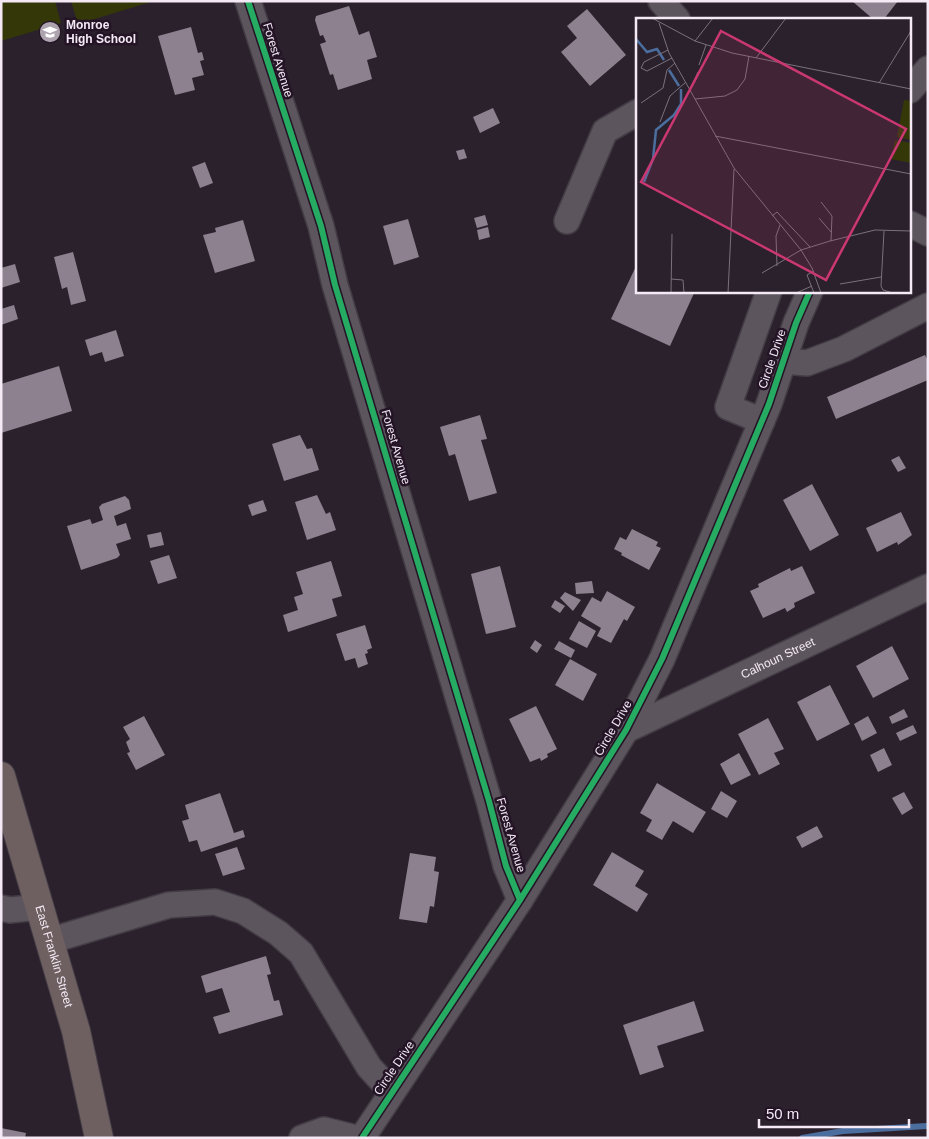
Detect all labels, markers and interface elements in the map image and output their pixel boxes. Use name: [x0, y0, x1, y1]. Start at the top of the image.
place label: Monroe High School: [66, 18, 136, 46]
inset map: [636, 18, 912, 292]
school or university icon: Monroe High School: [38, 20, 62, 44]
street label: Forest Avenue: [260, 21, 296, 99]
street label: Circle Drive: [755, 327, 789, 391]
street label: Forest Avenue: [379, 408, 413, 486]
street label: Calhoun Street: [739, 634, 818, 682]
street label: Circle Drive: [591, 697, 635, 758]
street label: Forest Avenue: [494, 796, 528, 874]
street label: East Franklin Street: [32, 904, 76, 1010]
street label: Circle Drive: [371, 1038, 417, 1098]
scale bar: [759, 1096, 909, 1128]
text: 50 m: [766, 1105, 799, 1122]

